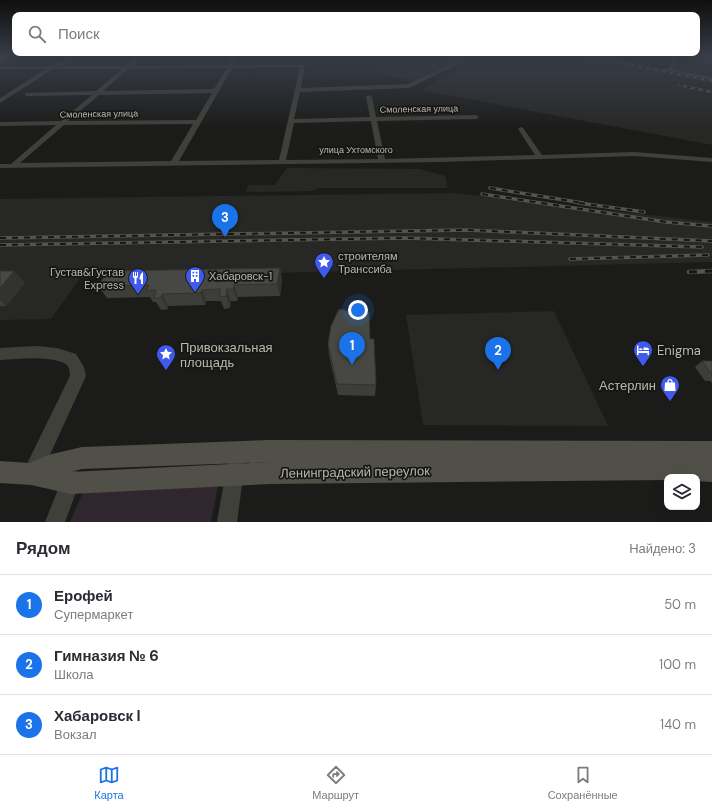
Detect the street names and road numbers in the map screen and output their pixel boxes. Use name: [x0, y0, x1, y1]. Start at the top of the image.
street label: Смоленская улица: [380, 102, 458, 116]
street label: Смоленская улица: [60, 107, 138, 121]
street label: улица Ухтомского: [319, 144, 393, 156]
street label: Ленинградский переулок: [280, 462, 430, 482]

